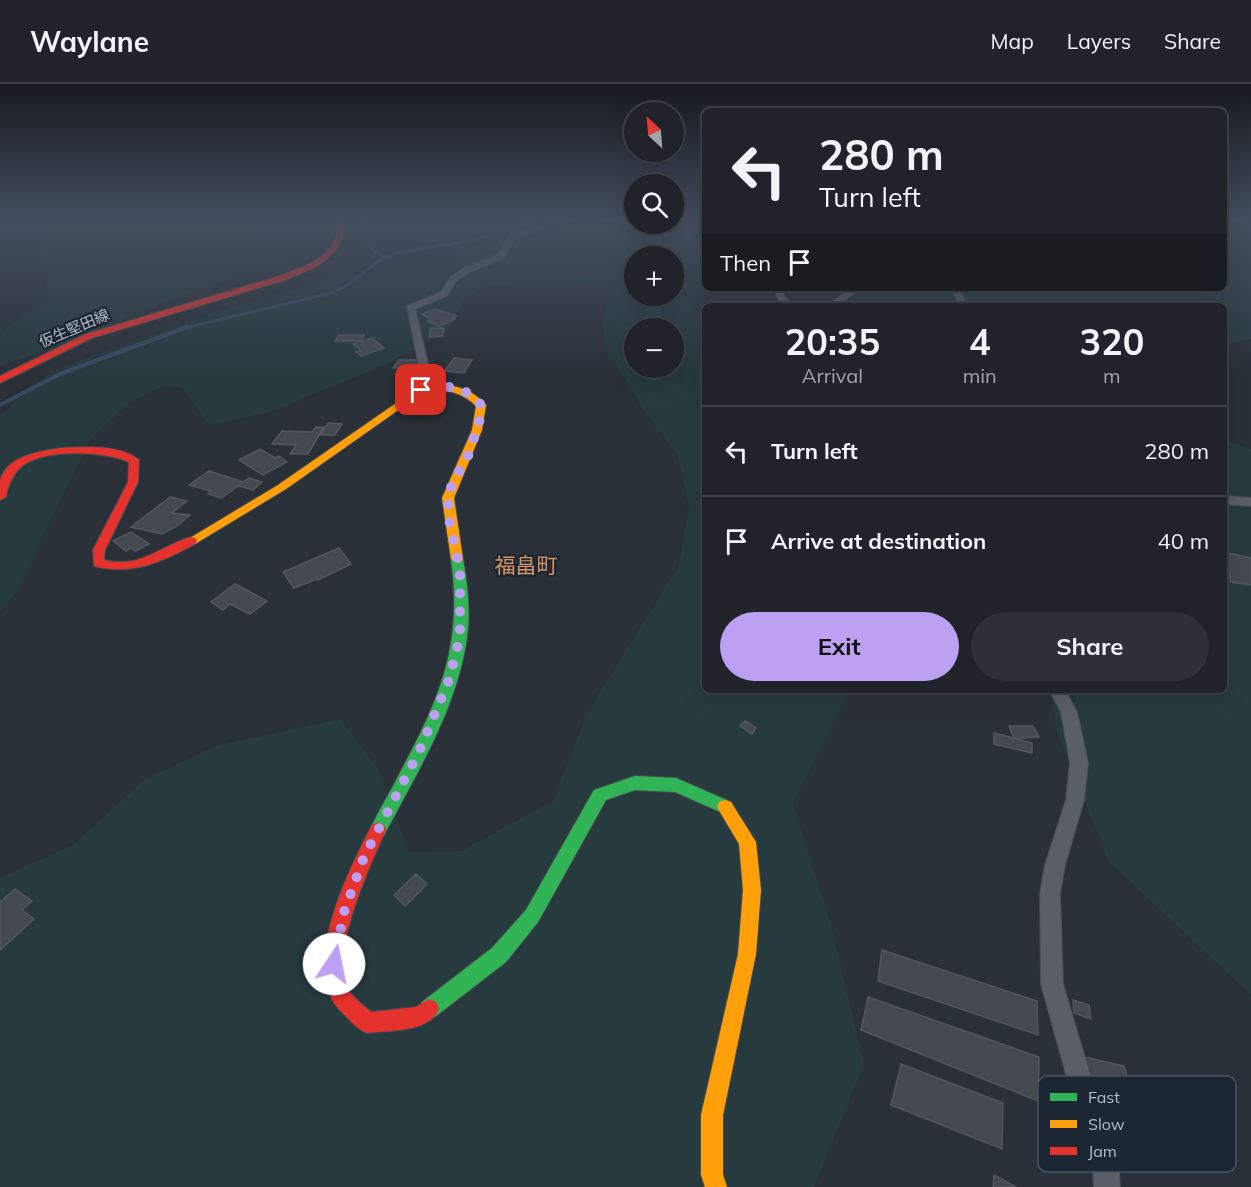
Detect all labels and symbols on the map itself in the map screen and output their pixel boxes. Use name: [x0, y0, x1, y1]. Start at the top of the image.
north arrow: [624, 102, 684, 162]
street label: 仮生堅田線: [36, 305, 112, 351]
pin: [395, 364, 446, 415]
district label: 福畠町: [495, 552, 558, 578]
position arrow: [302, 932, 366, 996]
legend: [1038, 1076, 1236, 1172]
text: Fast: [1088, 1087, 1120, 1107]
text: Slow: [1088, 1114, 1125, 1134]
text: Jam: [1088, 1141, 1117, 1161]

